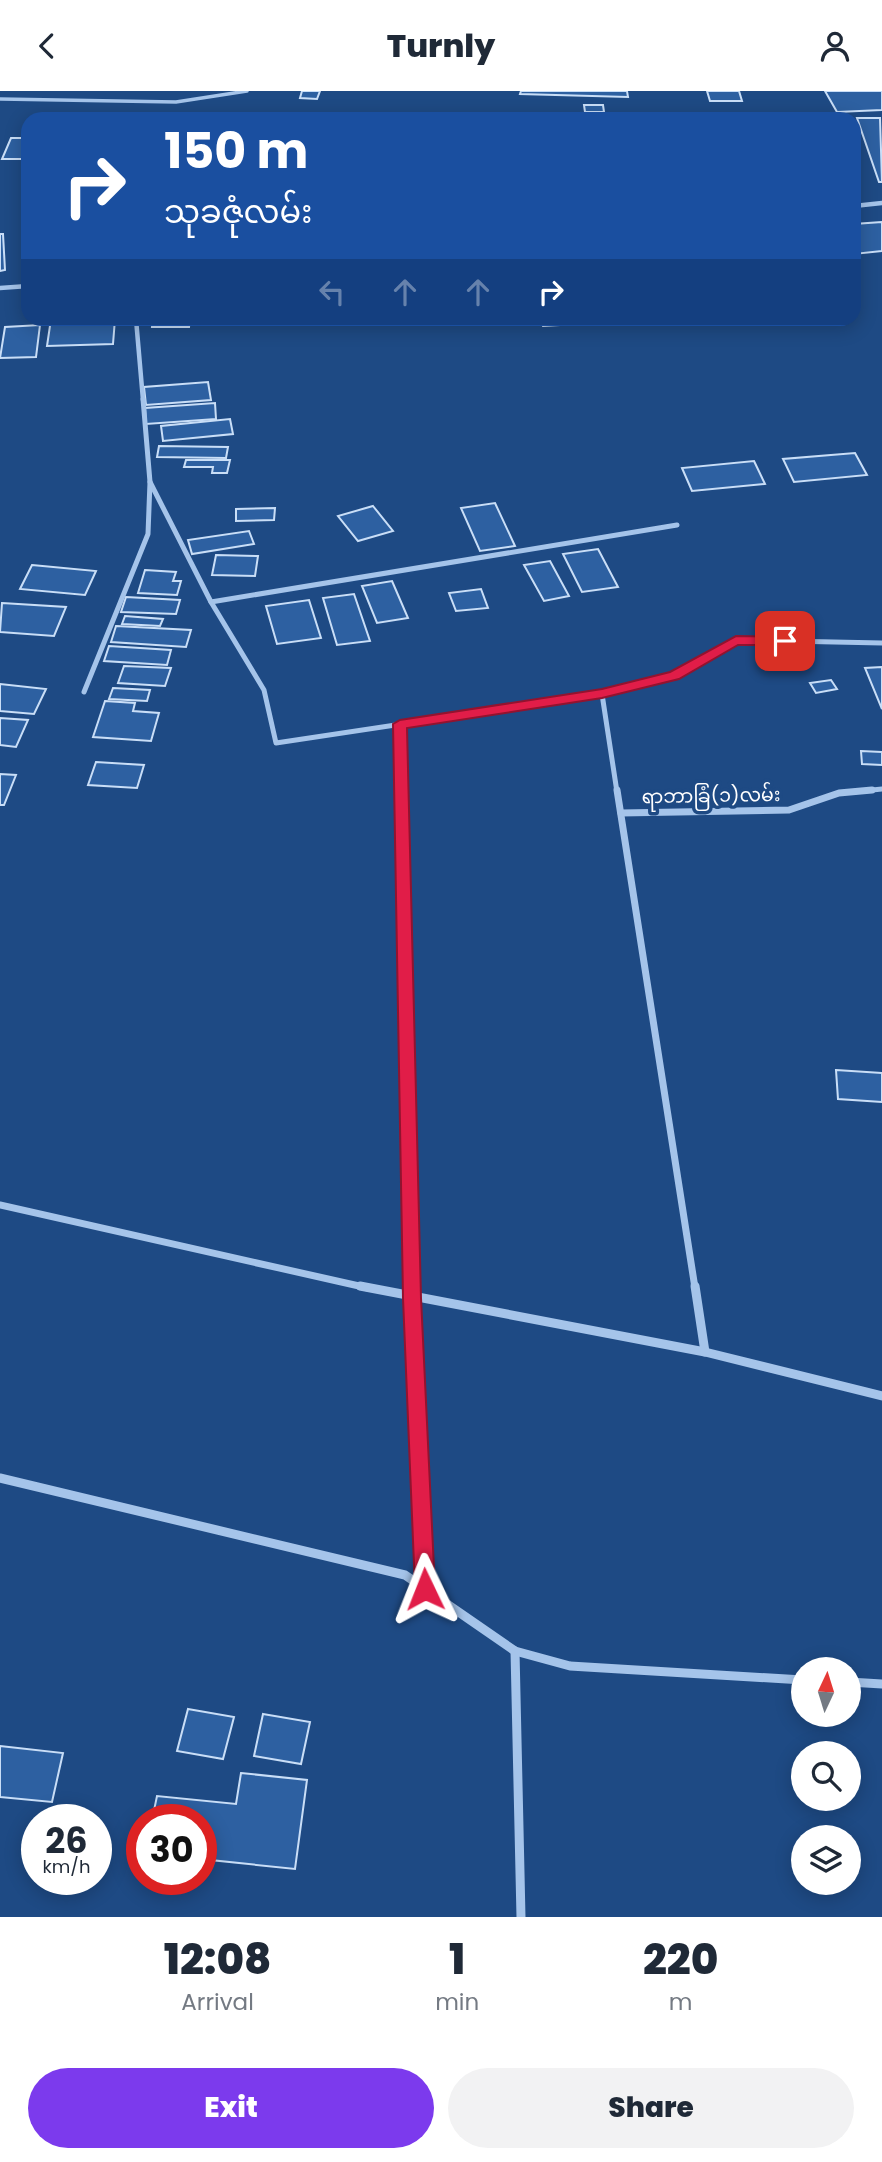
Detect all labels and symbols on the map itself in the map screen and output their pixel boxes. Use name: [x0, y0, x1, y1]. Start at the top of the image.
pin: [755, 611, 815, 671]
street label: ရာဘာခြံ(၁)လမ်း: [641, 780, 781, 812]
position arrow: [388, 1552, 462, 1626]
north arrow: [791, 1657, 861, 1727]
speed limit sign: 30: [126, 1804, 217, 1895]

